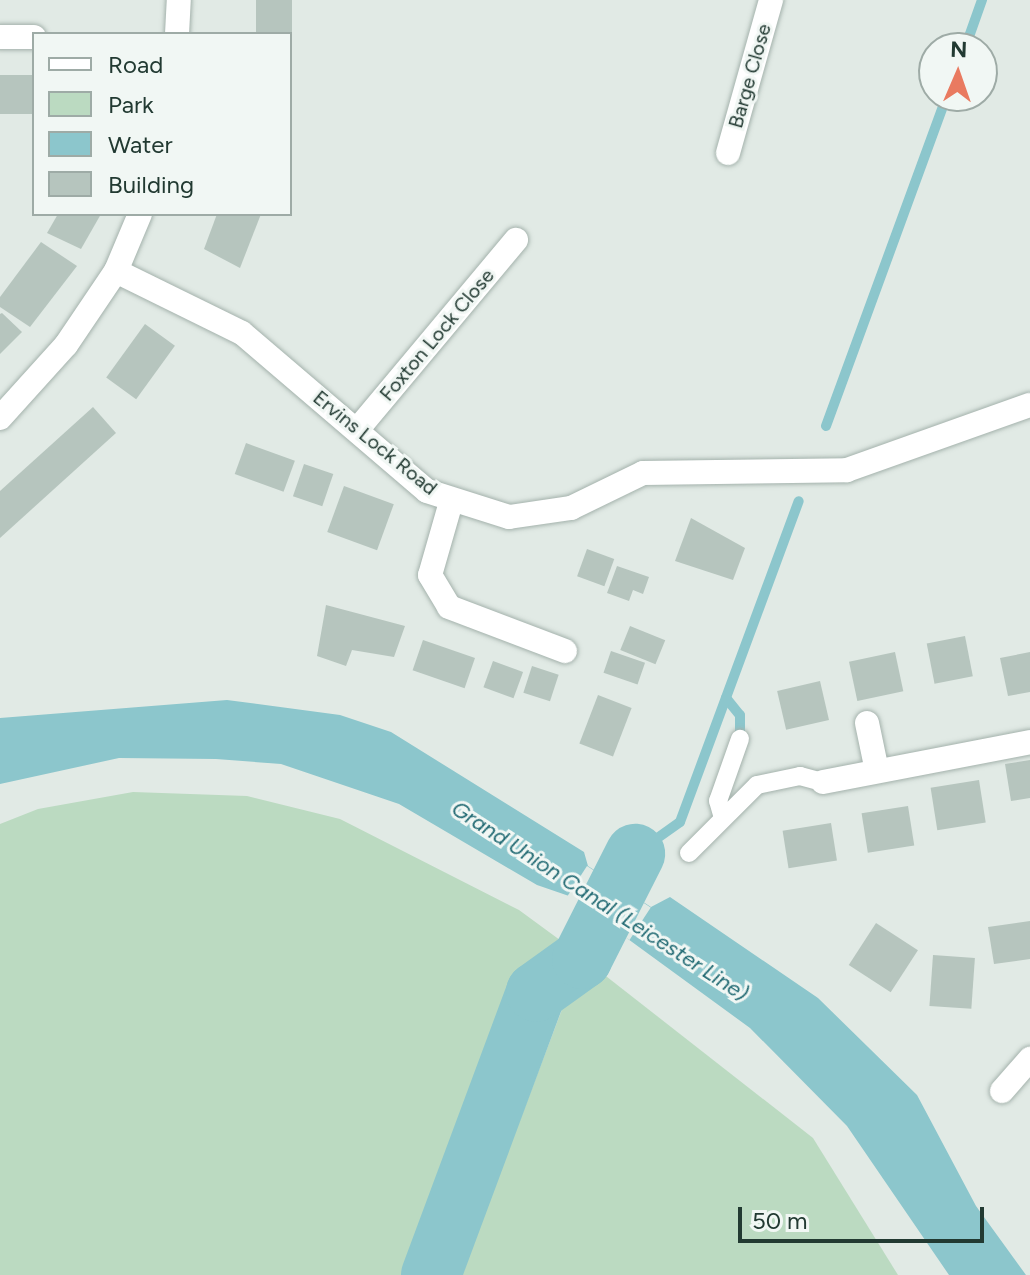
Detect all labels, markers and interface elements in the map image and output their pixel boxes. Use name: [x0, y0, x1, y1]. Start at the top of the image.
street label: Barge Close: [724, 21, 776, 131]
legend: [32, 32, 292, 216]
north arrow: [918, 32, 998, 112]
text: N: [950, 36, 968, 63]
text: Road: [108, 50, 163, 79]
text: Park: [108, 90, 154, 119]
text: Water: [108, 130, 173, 159]
text: Building: [108, 170, 194, 199]
street label: Foxton Lock Close: [375, 264, 499, 406]
street label: Ervins Lock Road: [308, 386, 442, 500]
water label: Grand Union Canal (Leicester Line): [447, 795, 753, 1007]
scale bar: [742, 1191, 988, 1241]
text: 50 m: [752, 1206, 808, 1235]

